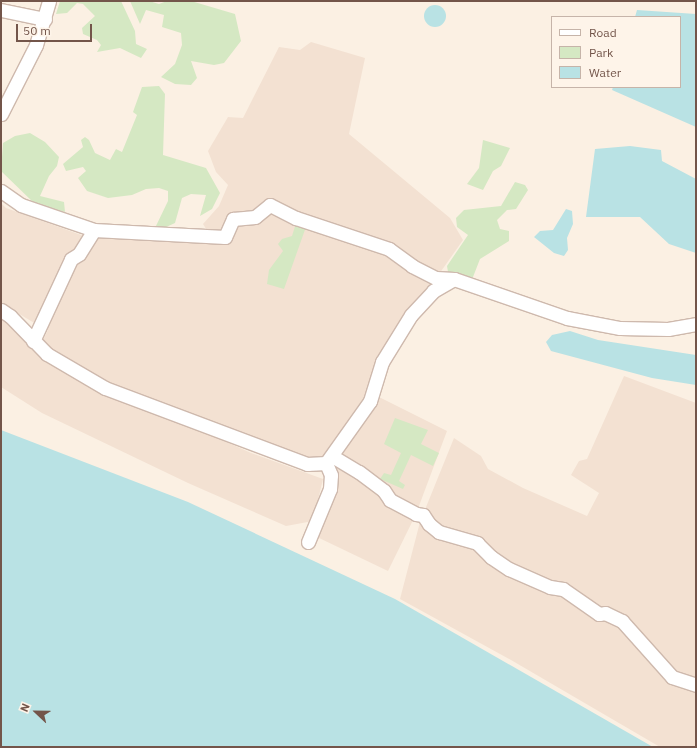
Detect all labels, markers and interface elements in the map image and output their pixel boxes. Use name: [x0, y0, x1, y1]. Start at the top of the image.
scale bar: [18, 16, 94, 42]
legend: [551, 16, 681, 88]
text: 50 m: [23, 23, 51, 38]
text: Road: [589, 25, 617, 40]
text: Park: [589, 45, 613, 60]
text: Water: [589, 65, 621, 80]
north arrow: [16, 692, 56, 732]
text: N: [17, 701, 33, 714]

